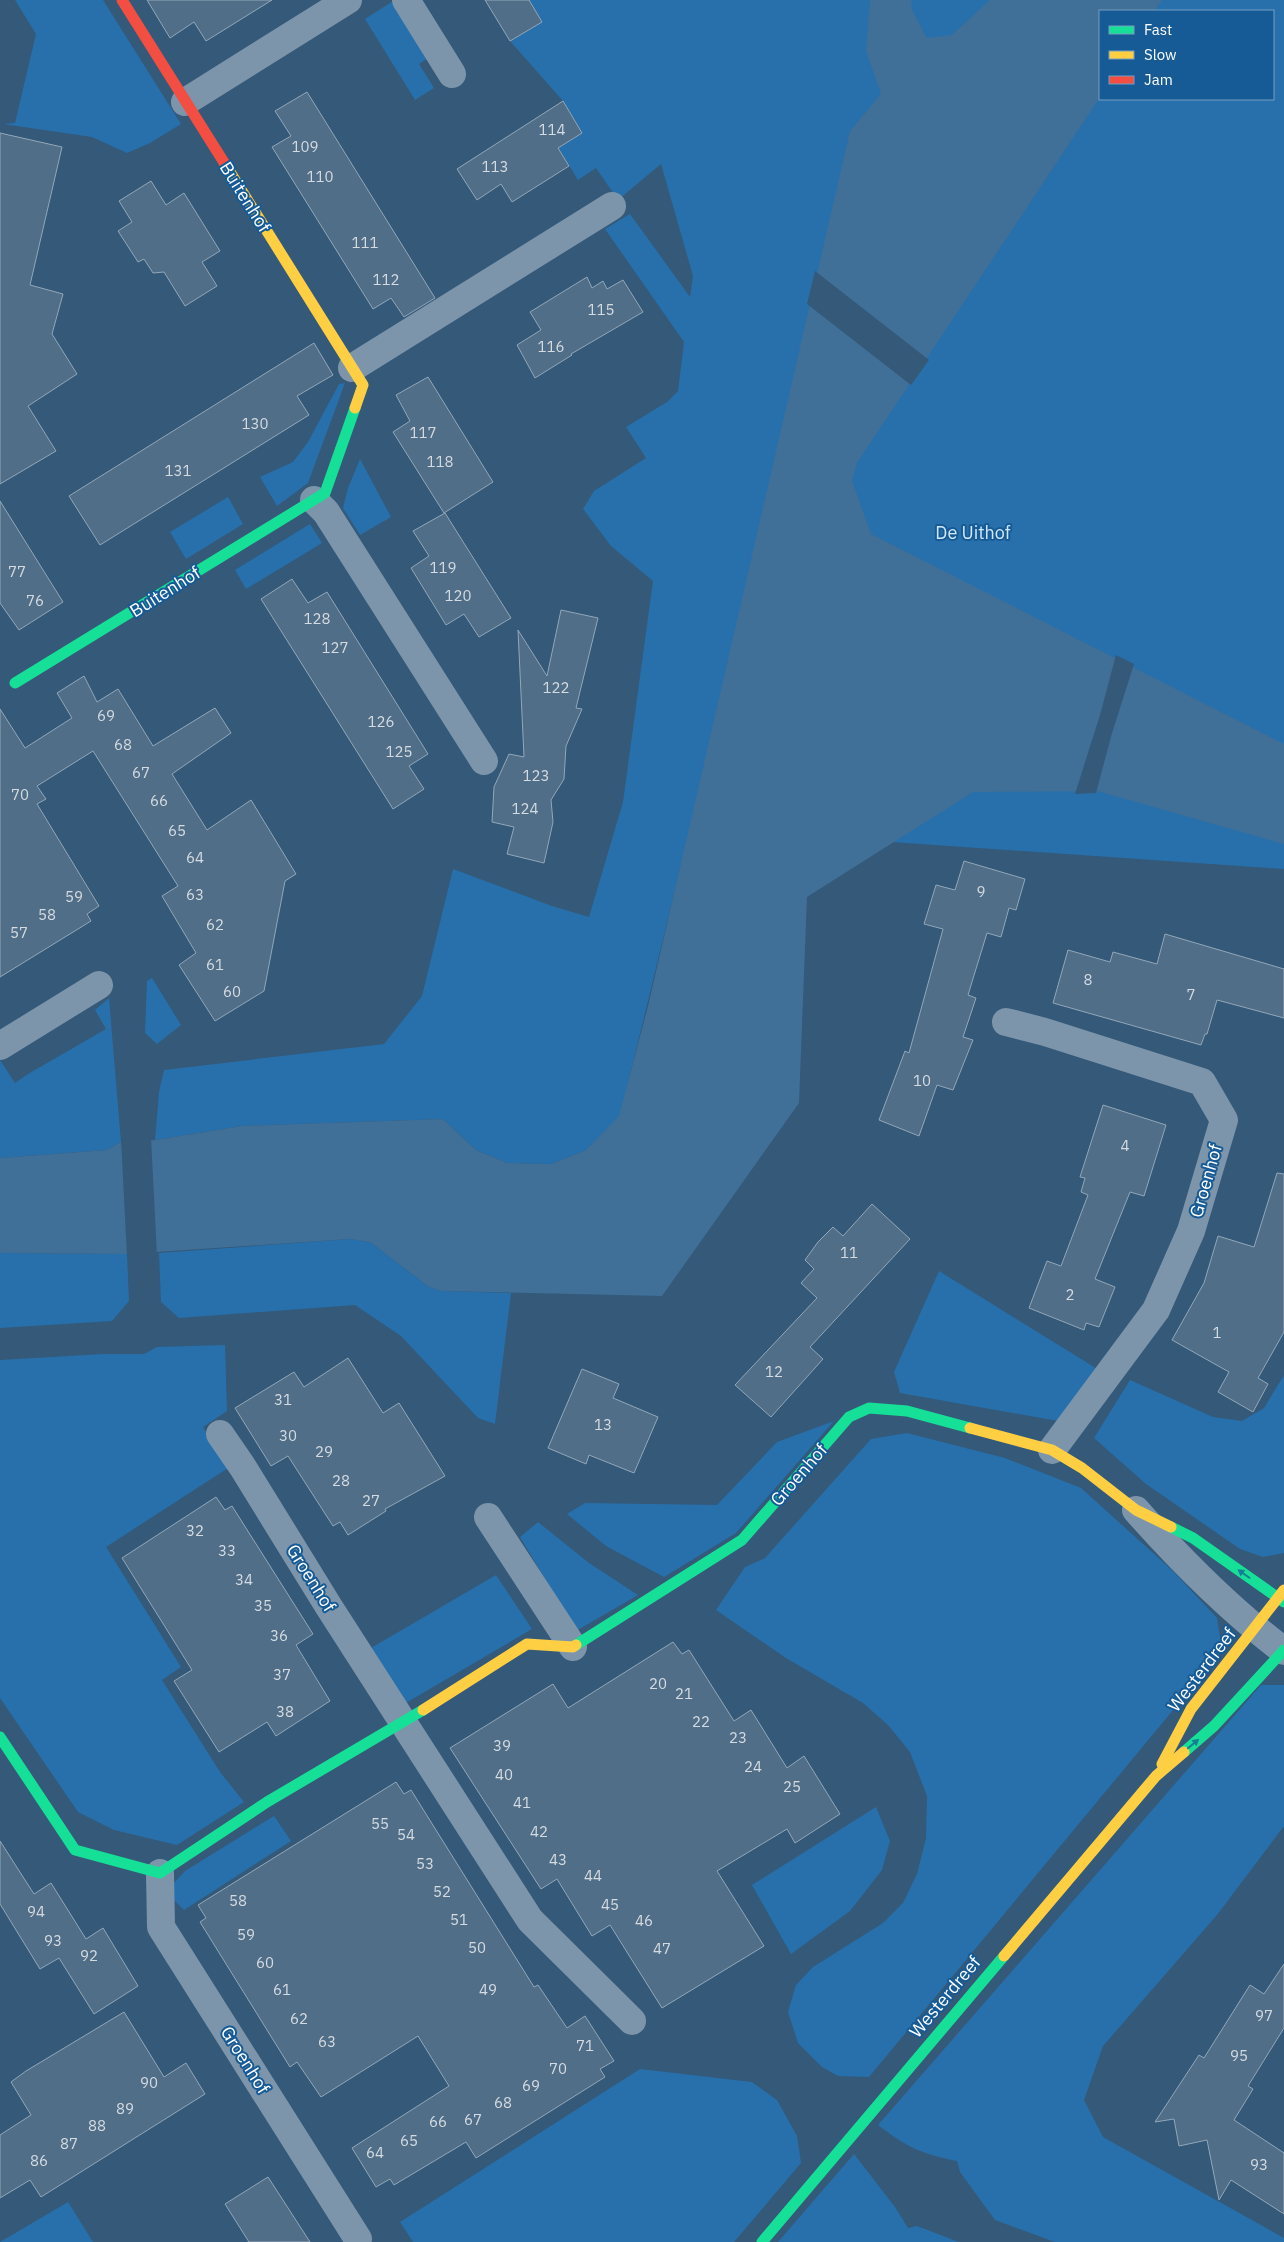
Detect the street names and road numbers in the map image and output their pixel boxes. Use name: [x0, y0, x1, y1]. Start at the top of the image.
street label: Buitenhof: [215, 157, 276, 236]
street label: Buitenhof: [125, 561, 204, 622]
street label: Groenhof: [1184, 1141, 1227, 1220]
street label: Groenhof: [765, 1439, 832, 1511]
street label: Groenhof: [282, 1540, 341, 1616]
street label: Westerdreef: [1162, 1623, 1241, 1716]
street label: Westerdreef: [904, 1951, 986, 2042]
street label: Groenhof: [216, 2022, 275, 2098]

